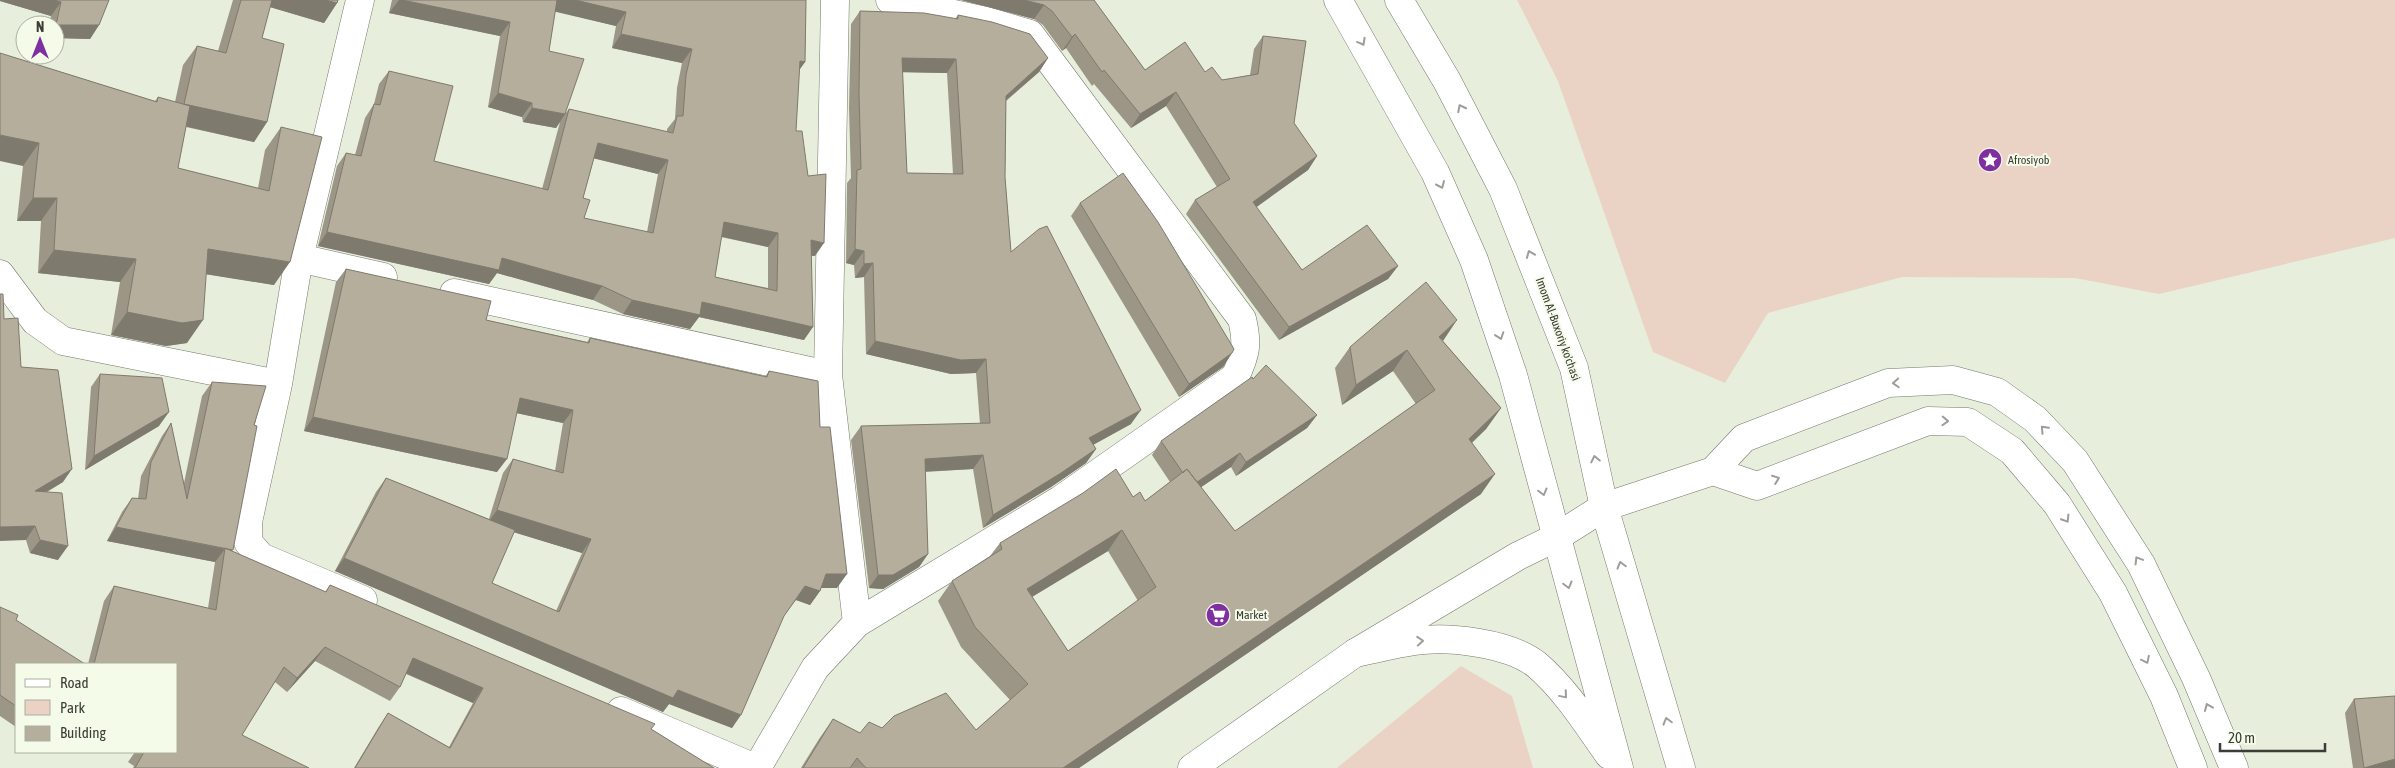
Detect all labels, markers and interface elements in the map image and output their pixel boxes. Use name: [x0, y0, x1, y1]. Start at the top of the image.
north arrow: [15, 15, 65, 65]
text: N: [36, 19, 44, 35]
one-way arrow: [1356, 37, 1366, 46]
one-way arrow: [1457, 104, 1467, 113]
place icon: Afrosiyob: [1977, 147, 2003, 173]
place label: Afrosiyob: [2008, 153, 2050, 167]
one-way arrow: [1434, 180, 1445, 189]
one-way arrow: [1526, 251, 1536, 259]
street label: Imom Al-Buxoriy ko'chasi: [1533, 275, 1583, 383]
one-way arrow: [1494, 331, 1504, 340]
one-way arrow: [1892, 377, 1900, 388]
one-way arrow: [1942, 416, 1950, 427]
one-way arrow: [2041, 425, 2050, 434]
one-way arrow: [1590, 454, 1600, 463]
one-way arrow: [1771, 475, 1780, 485]
one-way arrow: [1537, 488, 1548, 497]
one-way arrow: [2060, 514, 2070, 523]
one-way arrow: [2135, 557, 2145, 566]
one-way arrow: [1617, 562, 1627, 570]
one-way arrow: [1562, 580, 1573, 589]
supermarket icon: Market: [1205, 602, 1231, 628]
place label: Market: [1236, 608, 1268, 622]
one-way arrow: [1416, 635, 1424, 646]
one-way arrow: [2140, 655, 2150, 664]
legend: [15, 663, 178, 753]
text: Road: [60, 674, 89, 691]
one-way arrow: [1559, 689, 1568, 698]
text: Park: [60, 699, 85, 716]
one-way arrow: [2204, 703, 2215, 712]
one-way arrow: [1662, 718, 1672, 726]
scale bar: [2220, 720, 2325, 752]
text: Building: [60, 724, 106, 741]
text: 20 m: [2228, 729, 2255, 746]

